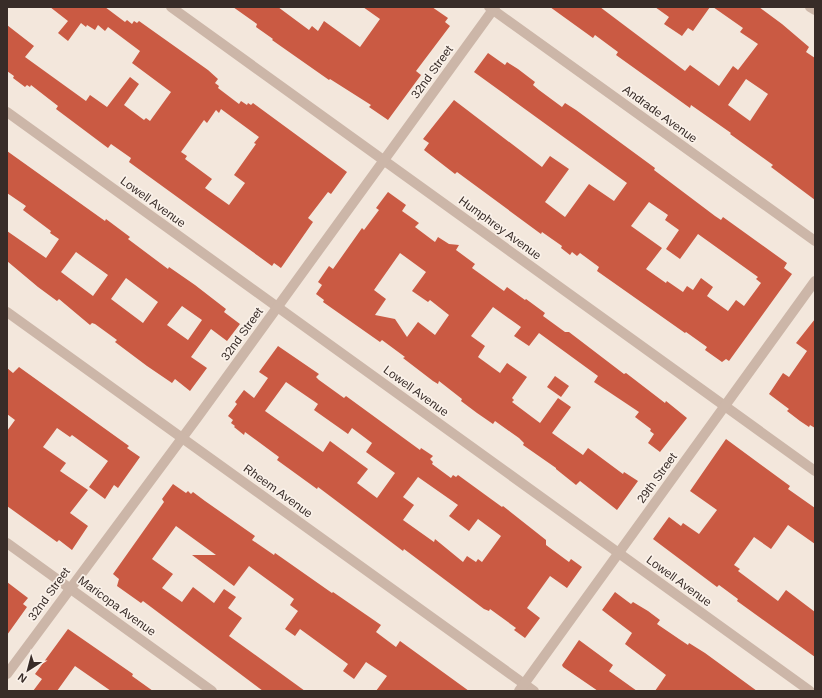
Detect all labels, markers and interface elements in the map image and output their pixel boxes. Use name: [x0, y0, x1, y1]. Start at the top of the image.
street label: 32nd Street: [408, 42, 456, 101]
street label: Andrade Avenue: [620, 82, 700, 146]
street label: Lowell Avenue: [118, 174, 189, 231]
street label: Humphrey Avenue: [456, 193, 544, 263]
street label: 32nd Street: [218, 304, 266, 363]
street label: Lowell Avenue: [381, 363, 452, 420]
street label: 29th Street: [634, 450, 680, 506]
street label: Rheem Avenue: [241, 461, 315, 521]
street label: Lowell Avenue: [644, 553, 715, 610]
street label: 32nd Street: [25, 564, 73, 623]
street label: Maricopa Avenue: [75, 573, 159, 639]
north arrow: [8, 650, 48, 690]
text: N: [15, 671, 29, 685]

